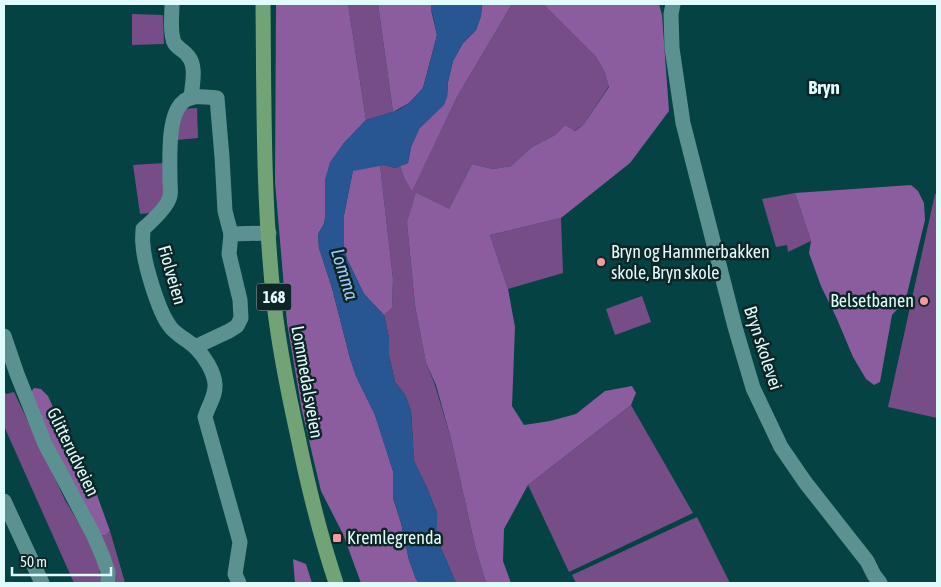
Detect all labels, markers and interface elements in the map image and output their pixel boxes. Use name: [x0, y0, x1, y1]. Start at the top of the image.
district label: Bryn: [808, 76, 840, 98]
place label: Bryn og Hammerbakken skole, Bryn skole: [611, 241, 770, 283]
street label: Fiolveien: [154, 243, 191, 307]
water label: Lomma: [327, 246, 363, 302]
marker: Bryn og Hammerbakken skole, Bryn skole: [595, 256, 607, 268]
road number: 168: [256, 284, 292, 310]
place label: Belsetbanen: [830, 290, 914, 311]
marker: Belsetbanen: [918, 295, 930, 307]
street label: Bryn skolevei: [740, 303, 787, 392]
street label: Lommedalsveien: [287, 324, 328, 440]
street label: Glitterudveien: [43, 404, 104, 499]
place label: Kremlegrenda: [347, 527, 442, 548]
marker: Kremlegrenda: [331, 532, 343, 544]
scale bar: [12, 544, 111, 576]
text: 50 m: [20, 553, 47, 570]

